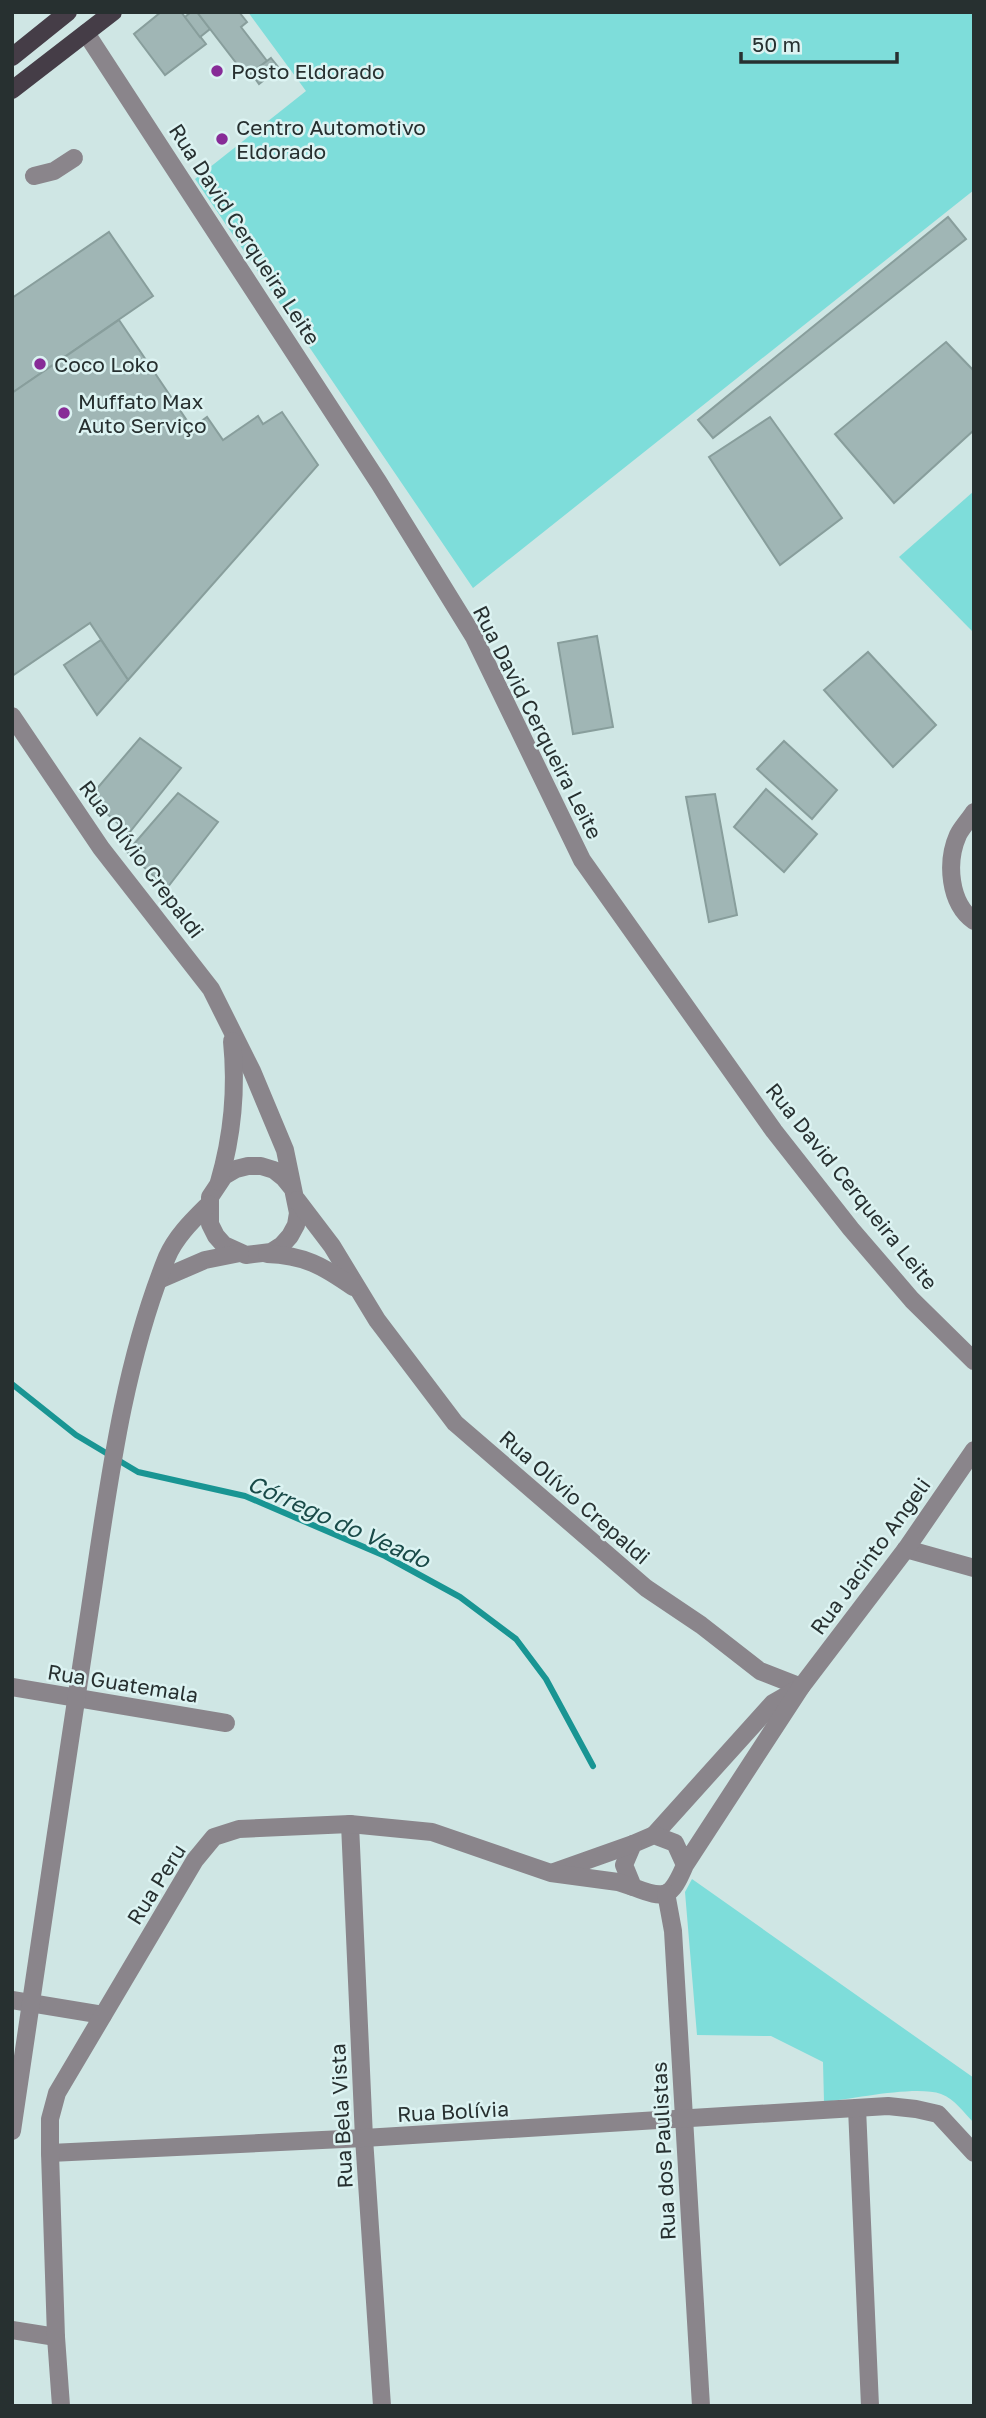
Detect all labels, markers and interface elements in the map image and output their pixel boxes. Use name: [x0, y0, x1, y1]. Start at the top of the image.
scale bar: [741, 21, 897, 65]
text: 50 m: [752, 31, 801, 57]
place label: Posto Eldorado: [231, 58, 385, 84]
marker: Posto Eldorado: [209, 63, 225, 79]
place label: Centro Automotivo Eldorado: [236, 114, 426, 164]
street label: Rua David Cerqueira Leite: [164, 119, 326, 349]
marker: Centro Automotivo Eldorado: [214, 131, 230, 147]
place label: Coco Loko: [54, 351, 159, 377]
marker: Coco Loko: [32, 356, 48, 372]
place label: Muffato Max Auto Serviço: [78, 388, 206, 438]
marker: Muffato Max Auto Serviço: [56, 405, 72, 421]
street label: Rua David Cerqueira Leite: [468, 601, 608, 843]
street label: Rua Olívio Crepaldi: [74, 775, 210, 943]
street label: Rua David Cerqueira Leite: [761, 1077, 943, 1295]
street label: Rua Olívio Crepaldi: [494, 1425, 656, 1569]
water label: Córrego do Veado: [244, 1468, 435, 1574]
street label: Rua Jacinto Angeli: [804, 1472, 936, 1640]
street label: Rua Guatemala: [46, 1658, 200, 1708]
street label: Rua Peru: [121, 1839, 191, 1929]
street label: Rua Bela Vista: [324, 2043, 358, 2189]
street label: Rua dos Paulistas: [645, 2061, 681, 2241]
street label: Rua Bolívia: [396, 2095, 510, 2127]

